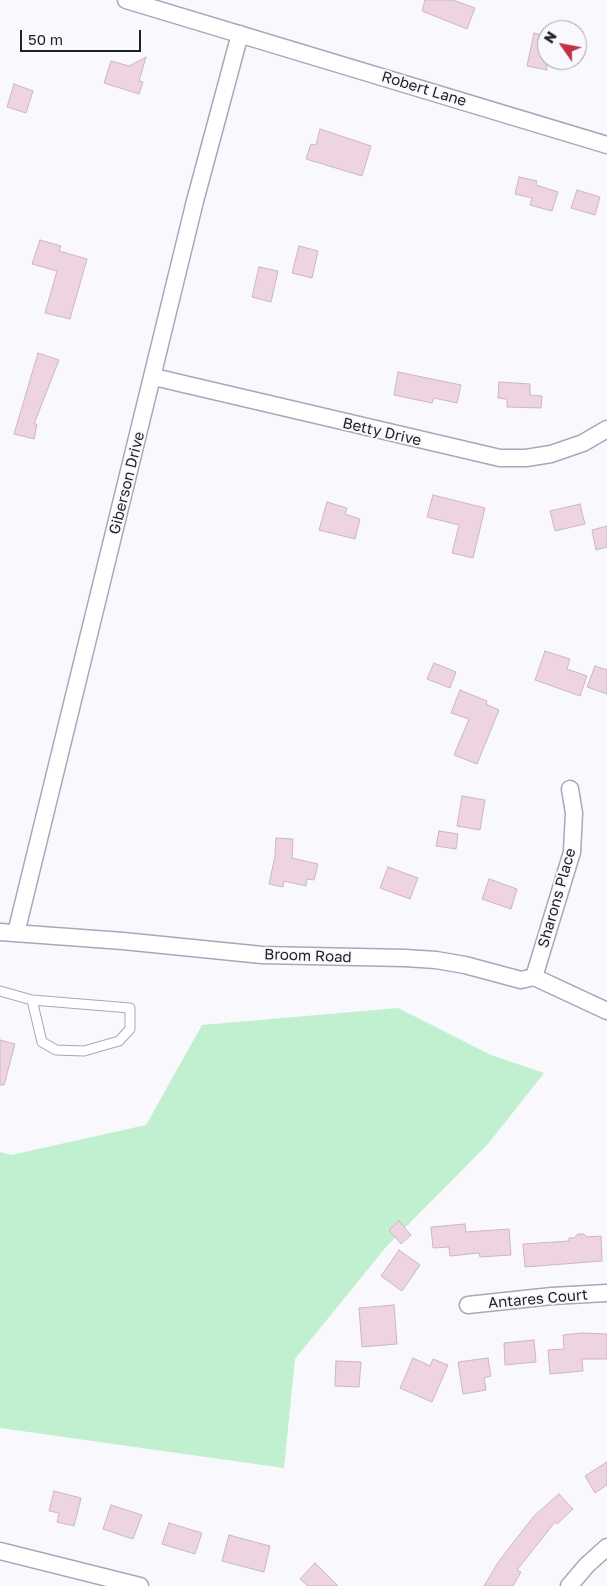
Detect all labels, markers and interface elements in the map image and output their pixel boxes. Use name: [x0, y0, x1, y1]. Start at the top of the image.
scale bar: [22, 20, 144, 52]
north arrow: [537, 20, 587, 70]
text: N: [540, 28, 560, 46]
text: 50 m: [28, 30, 63, 48]
street label: Robert Lane: [379, 68, 469, 110]
street label: Betty Drive: [341, 414, 423, 450]
street label: Giberson Drive: [106, 430, 148, 536]
street label: Sharons Place: [534, 846, 580, 950]
street label: Broom Road: [264, 945, 352, 967]
street label: Antares Court: [487, 1286, 589, 1312]

